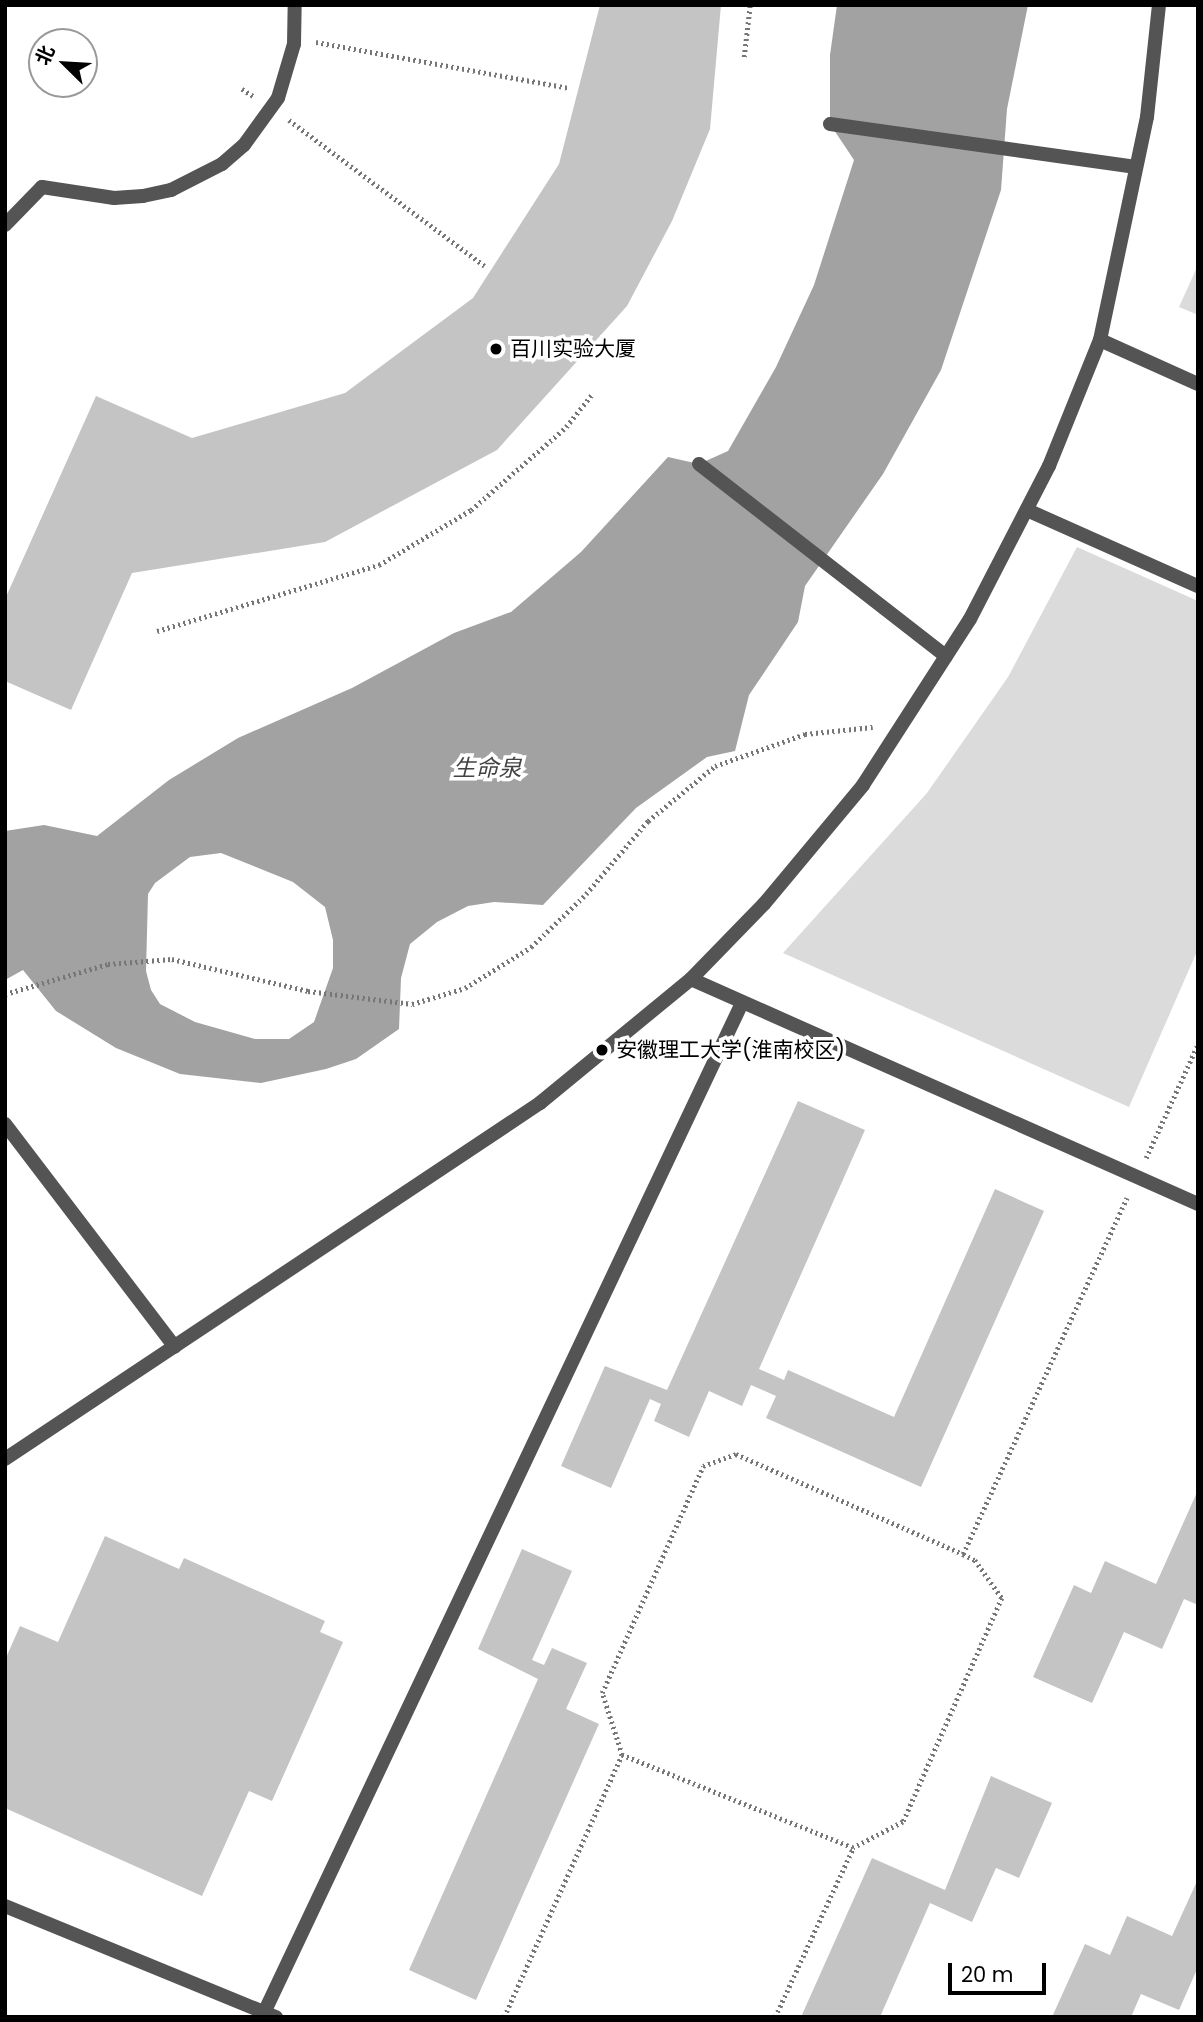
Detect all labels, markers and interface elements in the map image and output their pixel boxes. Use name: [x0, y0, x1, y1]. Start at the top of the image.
north arrow: [28, 28, 98, 98]
text: 北: [29, 41, 61, 69]
place label: 百川实验大厦: [510, 336, 636, 362]
marker: 百川实验大厦: [488, 341, 504, 357]
water label: 生命泉: [453, 754, 521, 782]
place label: 安徽理工大学(淮南校区): [616, 1037, 845, 1063]
marker: 安徽理工大学(淮南校区): [594, 1042, 610, 1058]
scale bar: [951, 1948, 1049, 1992]
text: 20 m: [961, 1960, 1014, 1989]

